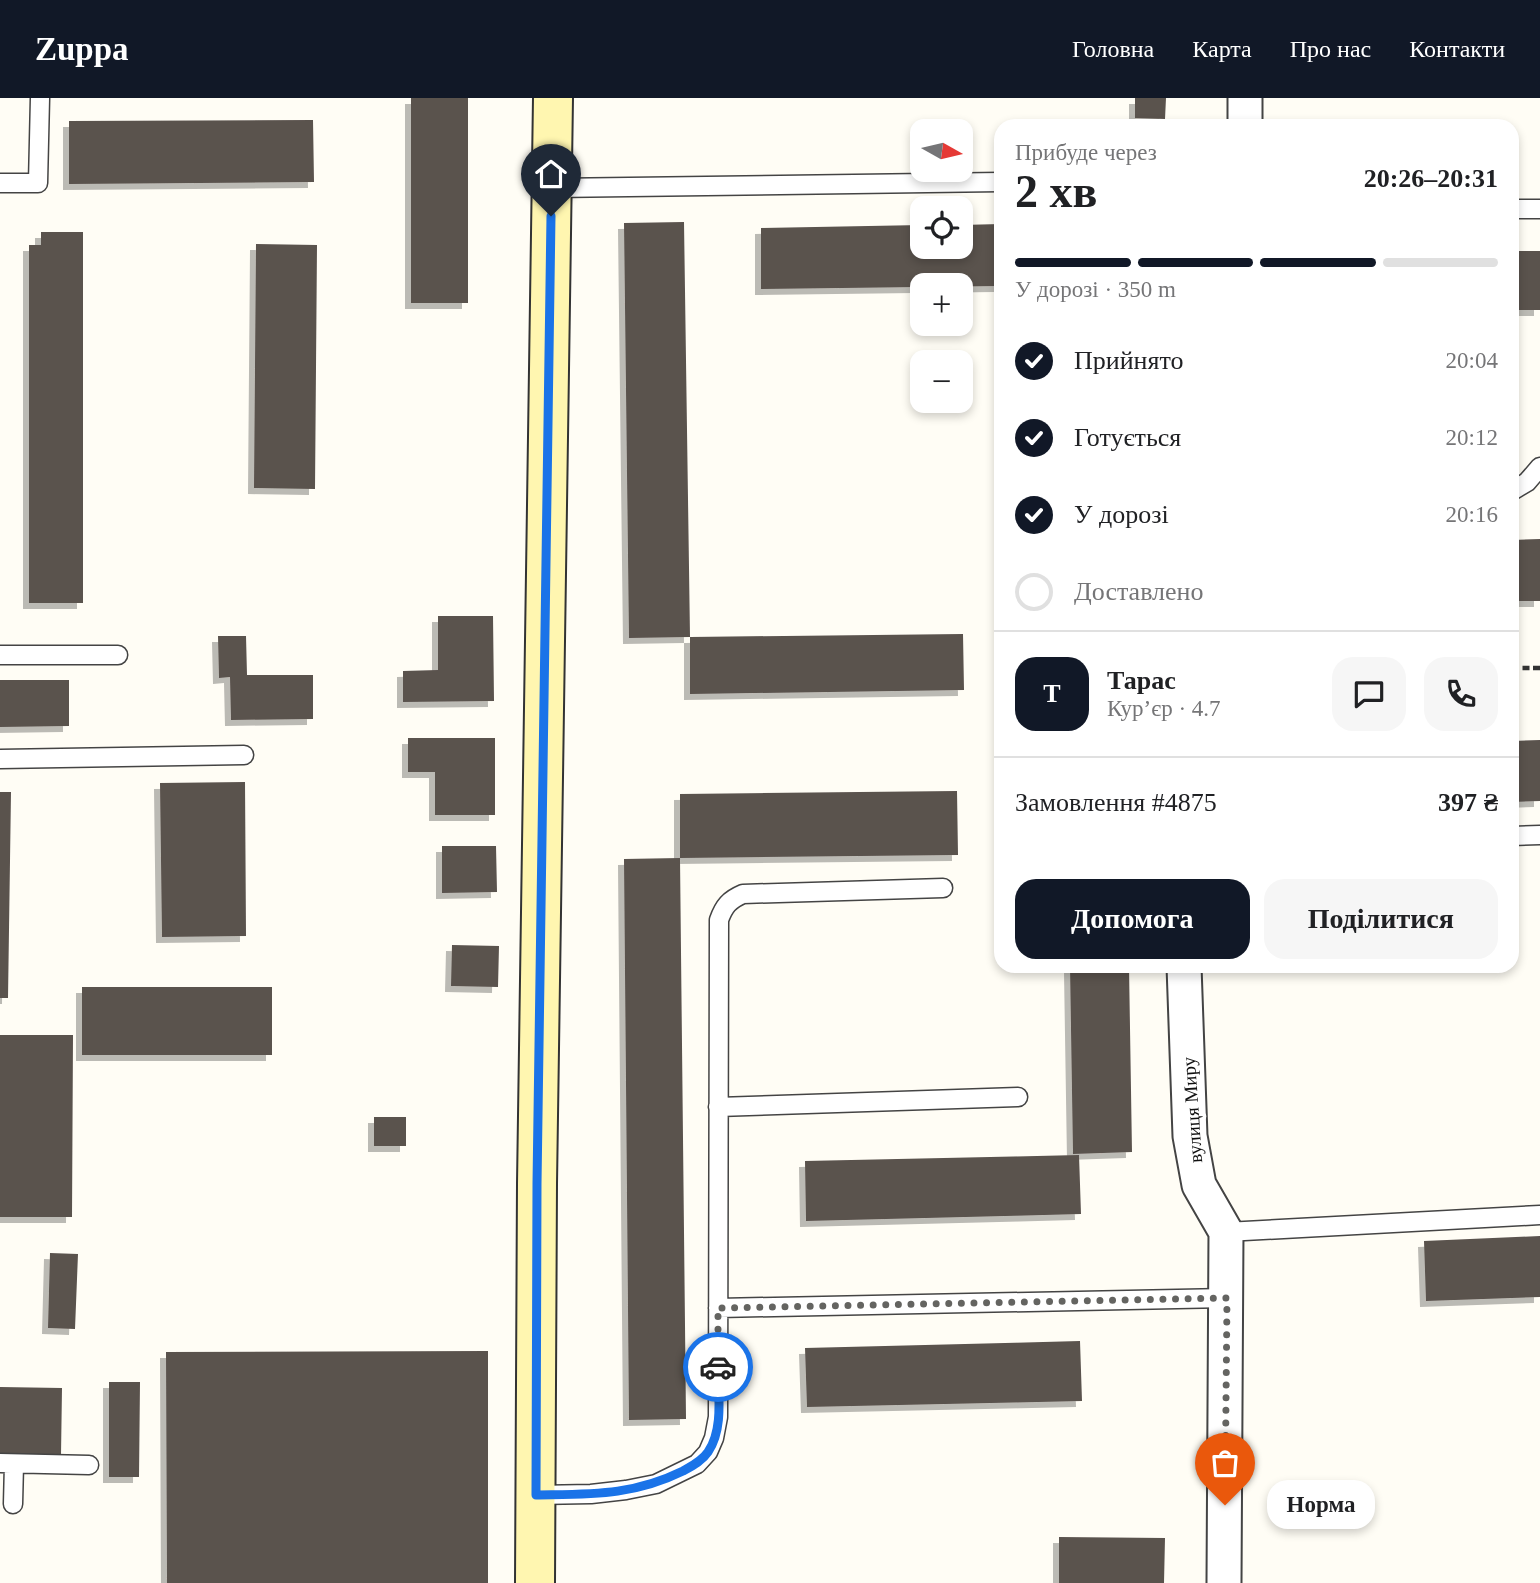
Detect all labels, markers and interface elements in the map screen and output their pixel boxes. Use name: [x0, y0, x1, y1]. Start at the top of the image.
text: Zuppa: [35, 31, 129, 67]
text: Головна: [1072, 36, 1154, 62]
text: Карта: [1192, 36, 1252, 62]
text: Про нас: [1290, 36, 1371, 62]
text: Контакти: [1409, 36, 1505, 62]
north arrow: [910, 119, 973, 182]
map controls: [910, 119, 973, 413]
text: Прибуде через: [1015, 140, 1157, 165]
pin: [521, 144, 581, 216]
icon: home: [532, 155, 570, 193]
text: 20:26–20:31: [1364, 164, 1498, 193]
text: 2 хв: [1015, 166, 1097, 217]
button: locate: [910, 196, 973, 259]
button: +: [910, 273, 973, 336]
text: У дорозі · 350 m: [1015, 277, 1176, 302]
icon: check: [1015, 342, 1053, 380]
text: Прийнято: [1074, 346, 1184, 375]
text: 20:04: [1446, 348, 1498, 373]
button: −: [910, 350, 973, 413]
icon: check: [1015, 419, 1053, 457]
text: Готується: [1074, 423, 1181, 452]
text: 20:12: [1446, 425, 1498, 450]
icon: check: [1015, 496, 1053, 534]
text: У дорозі: [1074, 500, 1169, 529]
text: 20:16: [1446, 502, 1498, 527]
text: Доставлено: [1074, 577, 1204, 606]
button: chat: [1332, 657, 1406, 731]
button: phone: [1424, 657, 1498, 731]
text: Тарас: [1107, 666, 1176, 695]
text: Т: [1043, 679, 1061, 708]
text: Кур’єр · 4.7: [1107, 696, 1221, 721]
text: Замовлення #4875: [1015, 788, 1217, 817]
text: 397 ₴: [1438, 788, 1498, 817]
button: Допомога: [1015, 879, 1250, 959]
button: Поділитися: [1264, 879, 1498, 959]
street label: вулиця Миру: [1178, 1056, 1206, 1164]
courier: [683, 1332, 753, 1402]
icon: car: [699, 1348, 737, 1386]
pin: [1195, 1433, 1255, 1505]
icon: bag: [1206, 1444, 1244, 1482]
callout: Норма: [1267, 1480, 1376, 1530]
text: Норма: [1287, 1492, 1355, 1517]

